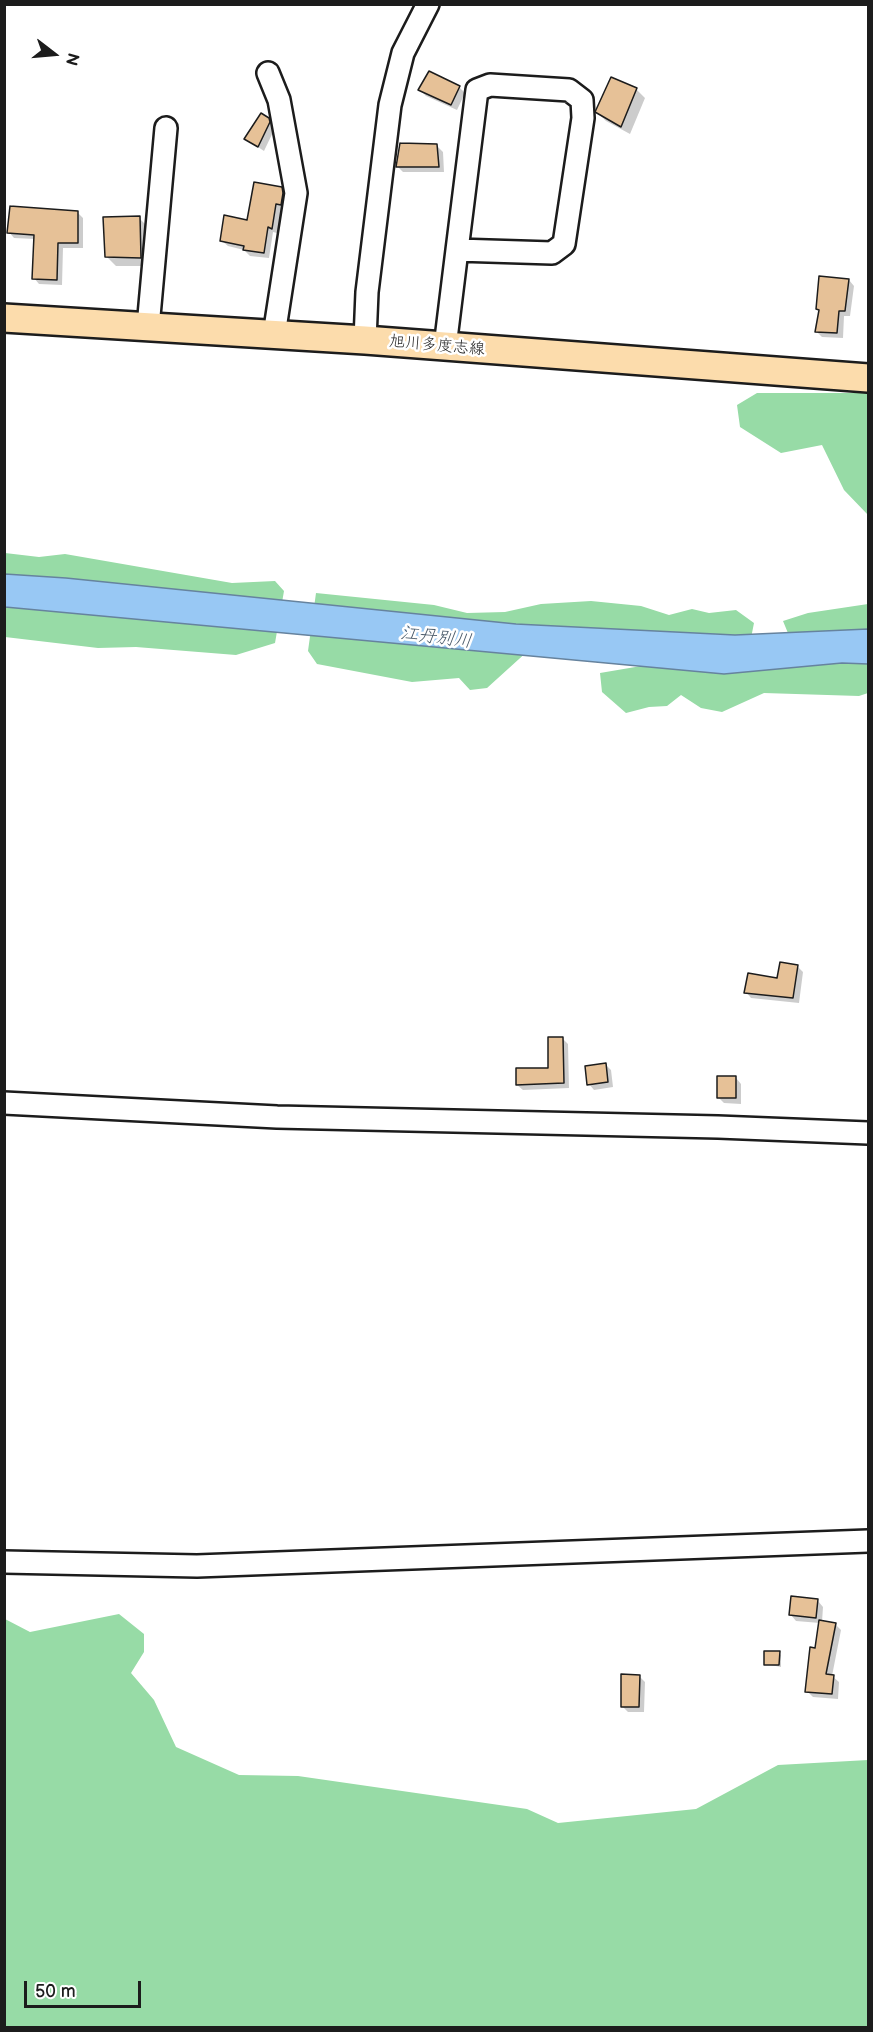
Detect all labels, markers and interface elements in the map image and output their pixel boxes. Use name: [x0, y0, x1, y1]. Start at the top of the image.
north arrow: [24, 24, 84, 84]
text: N: [61, 51, 83, 68]
street label: 旭川多度志線: [388, 332, 486, 360]
water label: 江丹別川: [399, 623, 473, 653]
scale bar: [27, 1969, 144, 2007]
text: 50 m: [35, 1981, 76, 2002]

